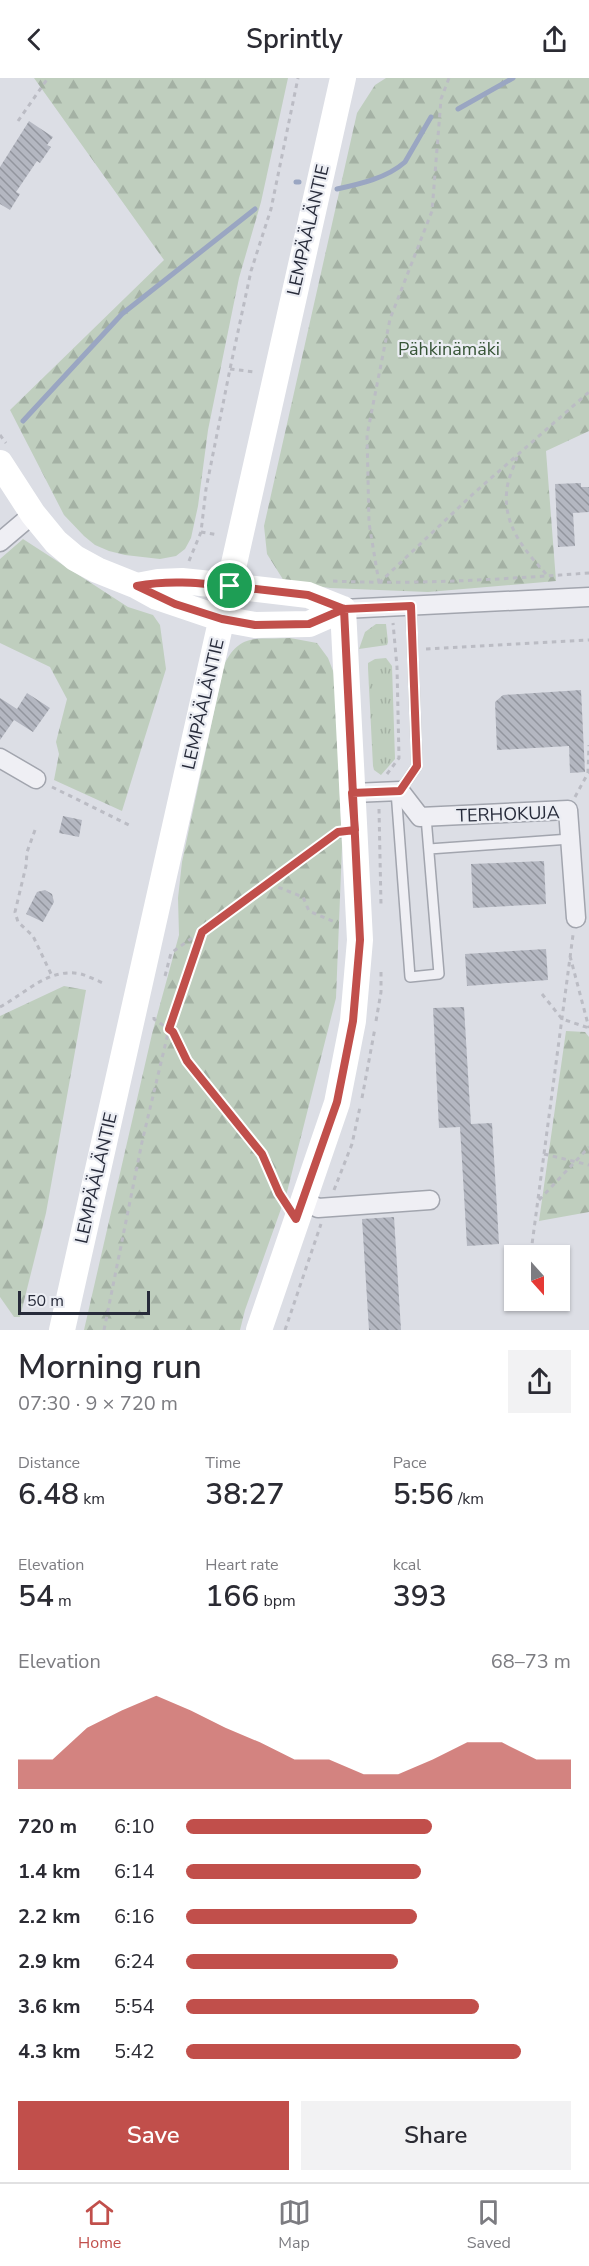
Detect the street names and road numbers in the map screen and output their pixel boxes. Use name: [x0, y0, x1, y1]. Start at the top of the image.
street label: LEMPÄÄLÄNTIE: [281, 162, 335, 298]
street label: LEMPÄÄLÄNTIE: [176, 636, 230, 772]
street label: TERHOKUJA: [456, 800, 560, 828]
street label: LEMPÄÄLÄNTIE: [69, 1110, 123, 1246]

